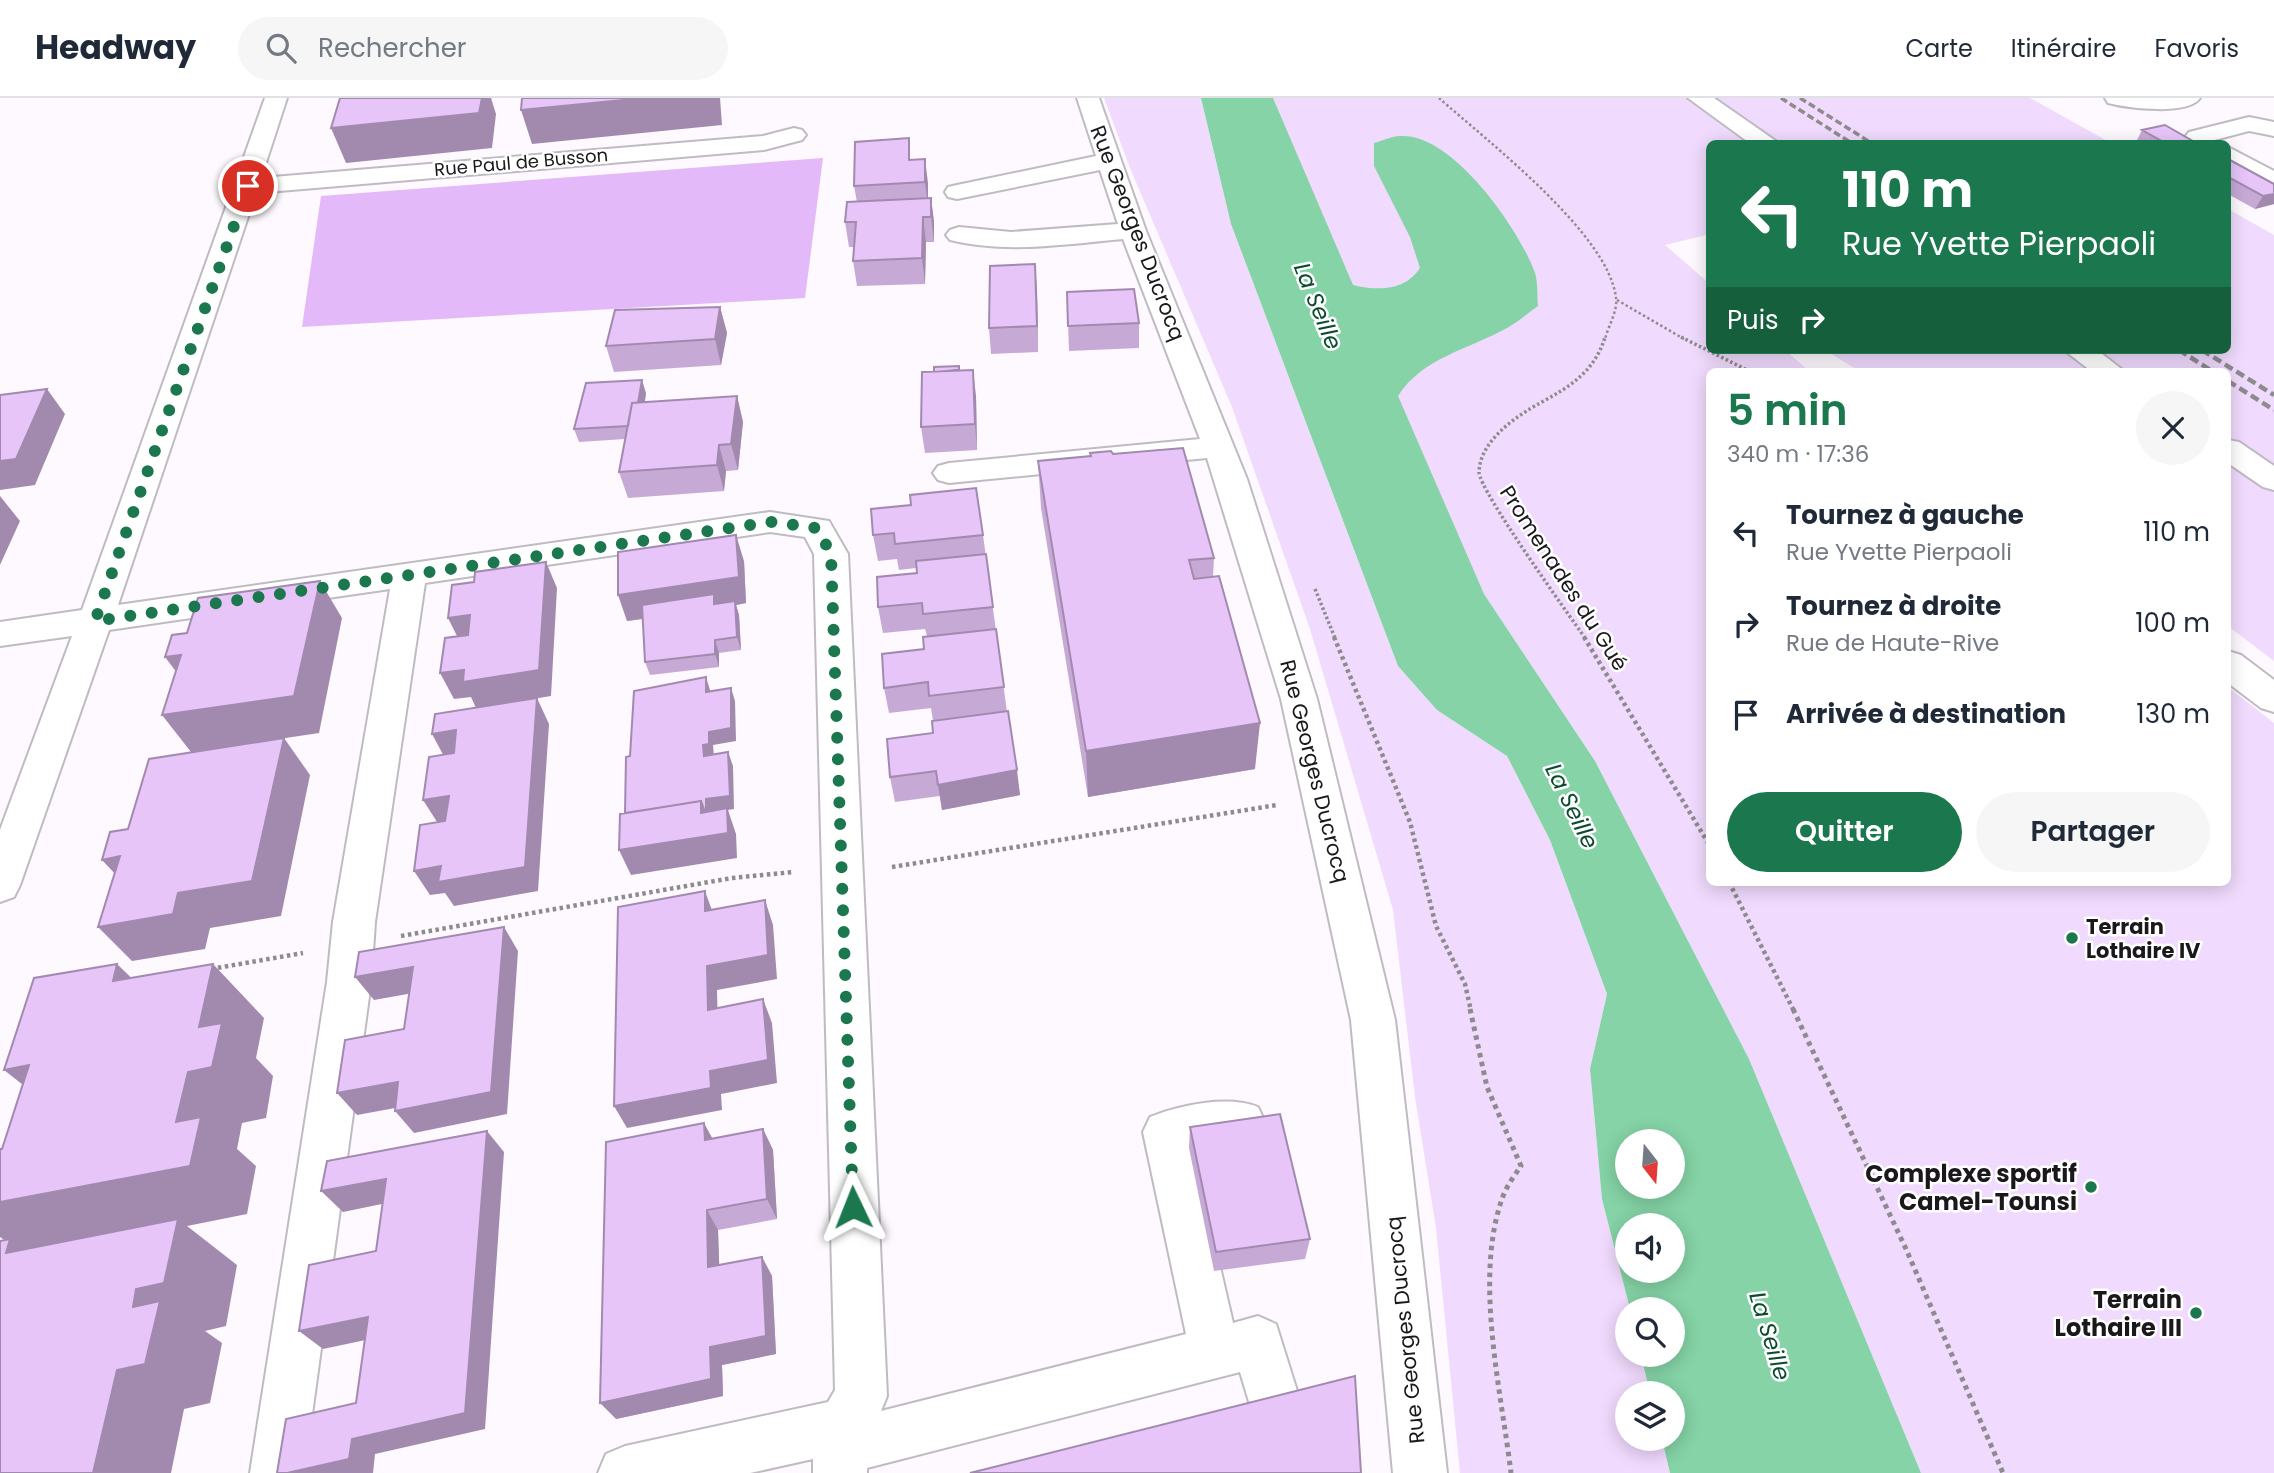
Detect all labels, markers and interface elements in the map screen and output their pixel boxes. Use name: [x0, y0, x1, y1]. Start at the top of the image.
search box: [238, 17, 728, 80]
text: Headway: [35, 24, 196, 71]
icon: search: [262, 29, 300, 67]
text: Rechercher: [318, 30, 467, 66]
text: Carte: [1905, 32, 1973, 65]
text: Itinéraire: [2011, 32, 2116, 65]
text: Favoris: [2154, 32, 2239, 65]
street label: Rue Georges Ducrocq: [1084, 121, 1192, 345]
street label: Rue Paul de Busson: [433, 142, 609, 182]
pin: [218, 156, 278, 216]
text: 110 m: [1842, 156, 1973, 224]
icon: arrive: [229, 167, 267, 205]
icon: left: [1727, 168, 1818, 259]
text: Rue Yvette Pierpaoli: [1842, 221, 2156, 266]
water label: La Seille: [1286, 258, 1350, 354]
icon: right: [1793, 301, 1831, 339]
text: Puis: [1727, 302, 1779, 338]
text: 5 min: [1727, 381, 1848, 440]
button: close: [2136, 391, 2210, 465]
text: 340 m · 17:36: [1727, 438, 1869, 470]
street label: Promenades du Gué: [1493, 480, 1635, 676]
text: Tournez à gauche: [1786, 497, 2024, 533]
icon: left: [1727, 514, 1765, 552]
text: 110 m: [2143, 514, 2210, 550]
text: Rue Yvette Pierpaoli: [1786, 536, 2012, 568]
text: Tournez à droite: [1786, 588, 2001, 624]
icon: right: [1727, 605, 1765, 643]
text: 100 m: [2135, 605, 2210, 641]
text: Rue de Haute-Rive: [1786, 627, 1999, 659]
street label: Rue Georges Ducrocq: [1273, 657, 1357, 885]
icon: arrive: [1727, 696, 1765, 734]
text: Arrivée à destination: [1786, 696, 2066, 732]
text: 130 m: [2136, 696, 2210, 732]
water label: La Seille: [1538, 758, 1606, 854]
button: Quitter: [1727, 792, 1962, 872]
button: Partager: [1976, 792, 2210, 872]
place label: Terrain Lothaire IV: [2086, 912, 2201, 965]
marker: Terrain Lothaire IV: [2064, 930, 2080, 946]
north arrow: [1615, 1129, 1685, 1199]
map controls: [1615, 1129, 1685, 1451]
place label: Complexe sportif Camel-Tounsi: [1865, 1157, 2077, 1218]
position arrow: [816, 1170, 890, 1244]
marker: Complexe sportif Camel-Tounsi: [2083, 1179, 2099, 1195]
button: sound: [1615, 1213, 1685, 1283]
street label: Rue Georges Ducrocq: [1379, 1215, 1431, 1445]
place label: Terrain Lothaire III: [2055, 1283, 2182, 1344]
water label: La Seille: [1741, 1288, 1799, 1384]
button: search: [1615, 1297, 1685, 1367]
marker: Terrain Lothaire III: [2188, 1305, 2204, 1321]
button: layers: [1615, 1381, 1685, 1451]

